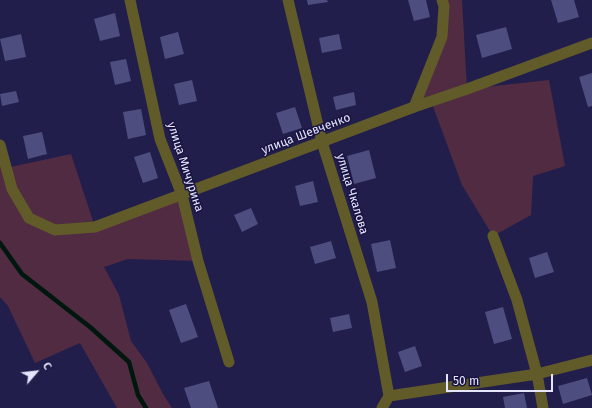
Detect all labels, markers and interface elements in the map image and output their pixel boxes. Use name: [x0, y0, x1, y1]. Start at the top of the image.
street label: улица Шевченко: [259, 110, 353, 158]
street label: улица Мичурина: [164, 120, 206, 214]
street label: улица Чкалова: [333, 152, 371, 236]
north arrow: [16, 352, 56, 392]
text: С: [40, 360, 54, 372]
scale bar: [448, 366, 555, 392]
text: 50 m: [453, 374, 479, 388]

